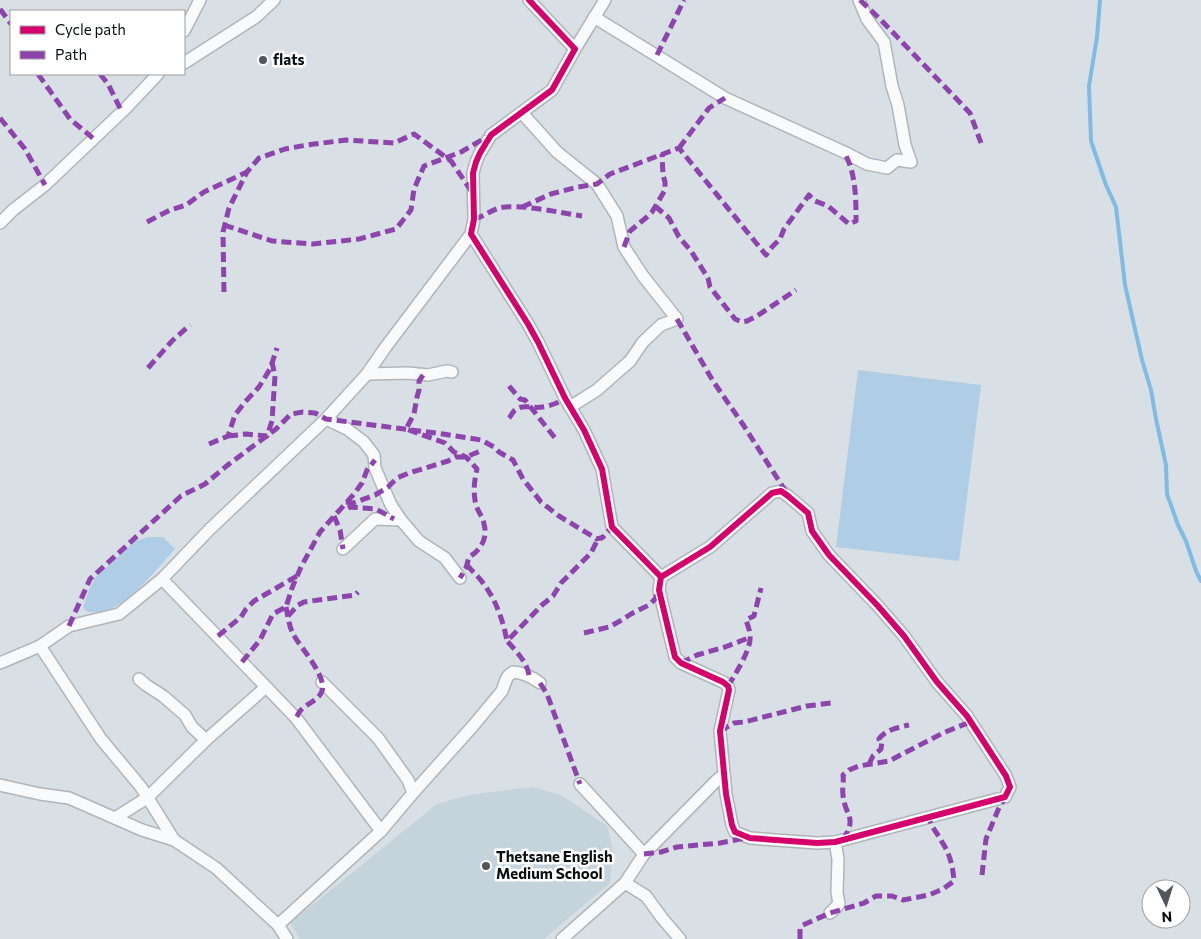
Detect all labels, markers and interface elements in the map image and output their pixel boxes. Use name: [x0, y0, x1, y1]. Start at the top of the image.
legend: [10, 10, 185, 75]
text: Cycle path: [55, 20, 126, 38]
text: Path: [55, 45, 87, 63]
place label: flats: [273, 50, 304, 68]
marker: flats: [257, 54, 269, 66]
place label: Thetsane English Medium School: [496, 847, 613, 882]
marker: Thetsane English Medium School: [480, 860, 492, 872]
north arrow: [1141, 879, 1191, 929]
text: N: [1161, 909, 1173, 926]

